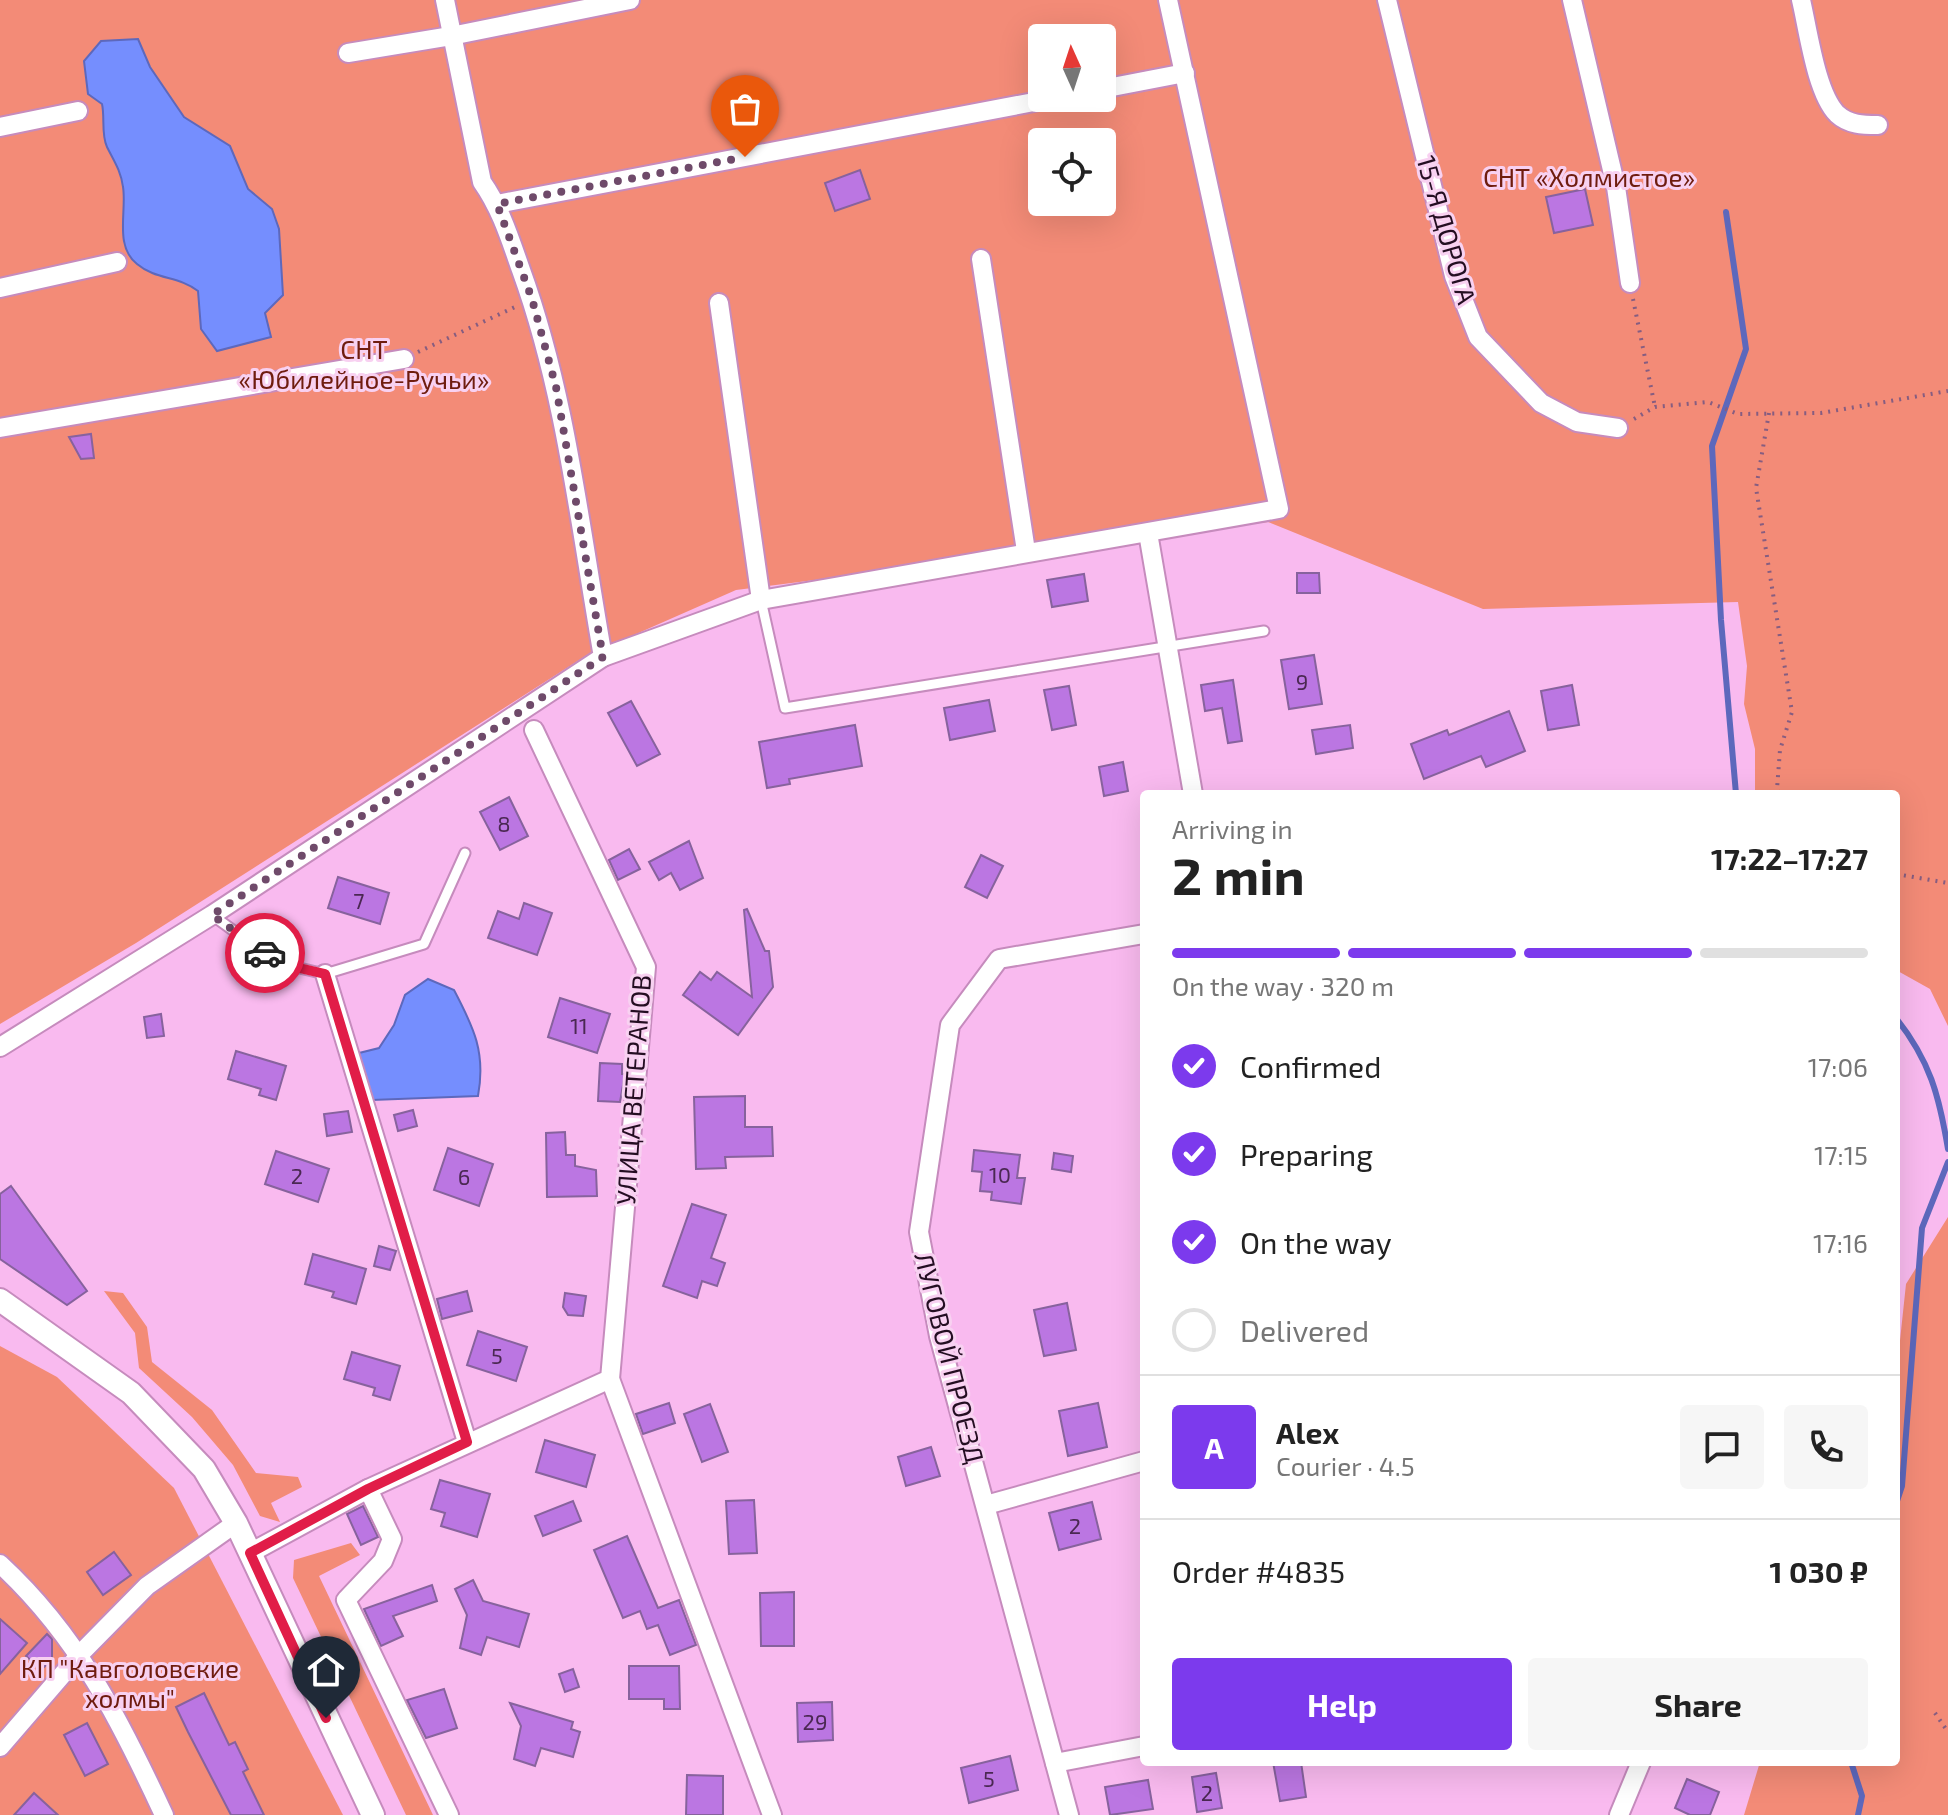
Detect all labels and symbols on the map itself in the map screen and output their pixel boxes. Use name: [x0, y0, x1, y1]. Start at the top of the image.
north arrow: [1028, 24, 1116, 112]
pin: [711, 75, 779, 157]
street label: 15-Я ДОРОГА: [1411, 152, 1483, 308]
park label: СНТ «Холмистое»: [1483, 161, 1695, 192]
park label: СНТ «Юбилейное-Ручьи»: [239, 333, 489, 395]
house number: 9: [1296, 668, 1308, 694]
house number: 8: [497, 810, 511, 836]
house number: 7: [353, 887, 365, 913]
courier: [225, 913, 305, 993]
street label: УЛИЦА ВЕТЕРАНОВ: [609, 974, 656, 1206]
house number: 11: [570, 1012, 588, 1038]
house number: 10: [989, 1161, 1011, 1187]
house number: 2: [291, 1162, 303, 1188]
house number: 6: [458, 1163, 470, 1189]
street label: ЛУГОВОЙ ПРОЕЗД: [909, 1249, 992, 1466]
house number: 5: [491, 1342, 503, 1368]
house number: 2: [1069, 1512, 1081, 1538]
pin: [292, 1636, 360, 1718]
park label: КП "Кавголовские холмы": [21, 1652, 239, 1713]
house number: 29: [803, 1708, 827, 1734]
house number: 5: [983, 1765, 995, 1791]
house number: 2: [1201, 1779, 1213, 1805]

